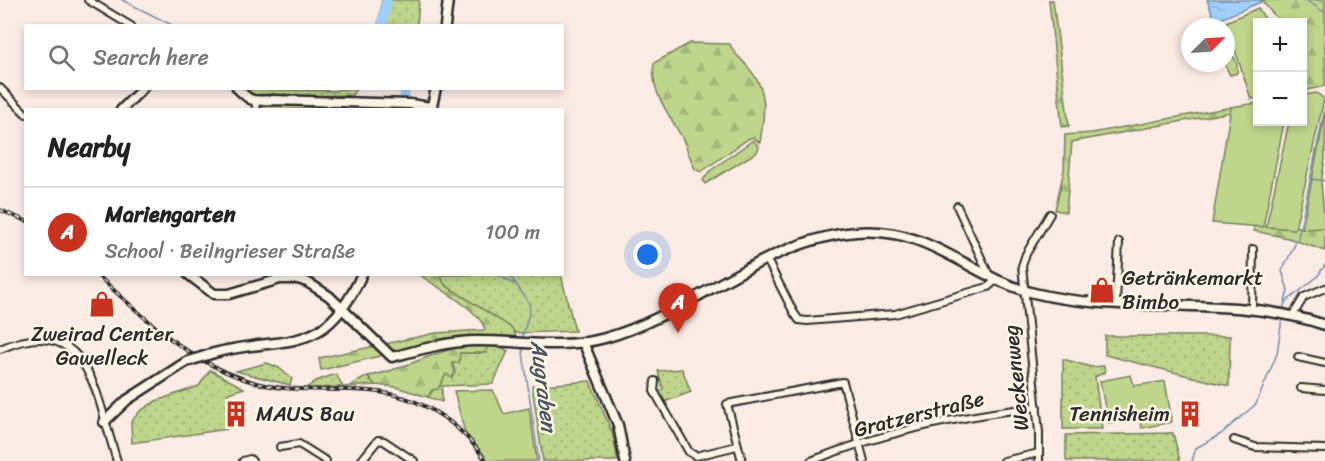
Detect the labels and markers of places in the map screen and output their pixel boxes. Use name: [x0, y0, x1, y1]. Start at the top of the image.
place label: Getränkemarkt Bimbo: [1122, 259, 1263, 321]
shop icon: Getränkemarkt Bimbo: [1087, 275, 1117, 305]
pin: A: [658, 284, 698, 333]
shop icon: Zweirad Center Gawelleck: [87, 289, 117, 319]
place label: Zweirad Center Gawelleck: [31, 315, 174, 377]
place label: MAUS Bau: [256, 395, 355, 433]
place label: Tennisheim: [1069, 395, 1170, 433]
building icon: MAUS Bau: [221, 399, 251, 429]
building icon: Tennisheim: [1175, 399, 1205, 429]

